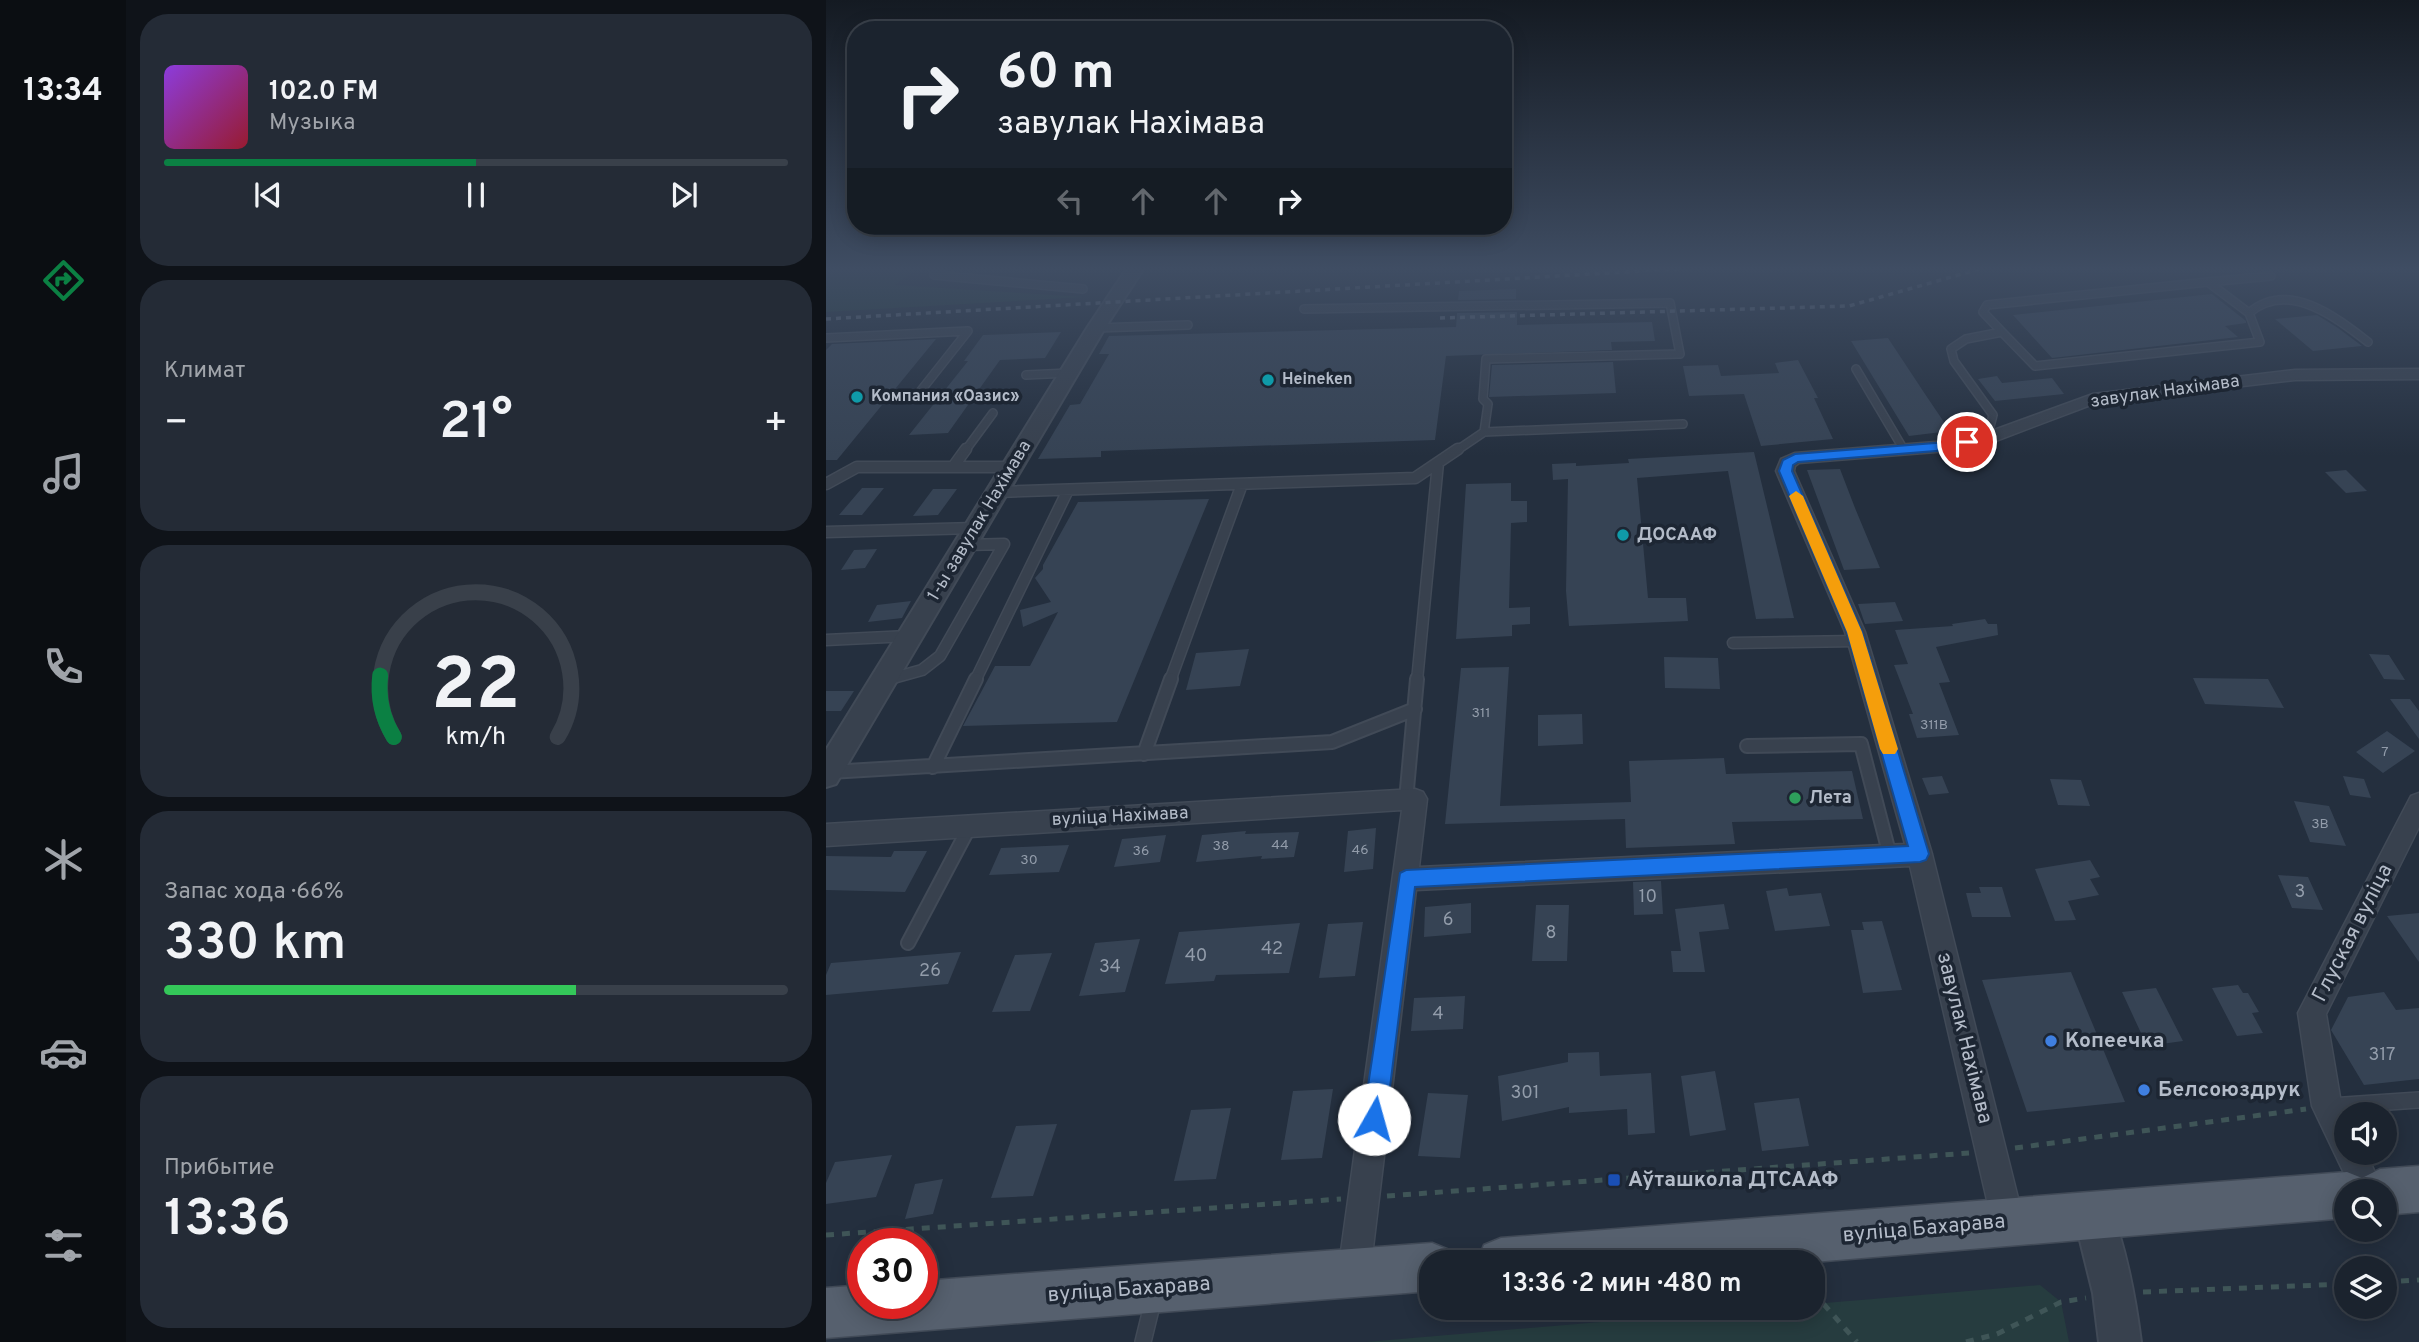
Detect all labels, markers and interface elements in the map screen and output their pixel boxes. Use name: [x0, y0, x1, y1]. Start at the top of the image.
text: 60 m: [997, 44, 1115, 106]
icon: right: [882, 49, 973, 140]
text: 13:34: [23, 72, 103, 112]
text: 102.0 FM: [269, 76, 378, 109]
text: завулак Нахімава: [997, 105, 1265, 145]
text: Музыка: [269, 109, 355, 138]
icon: previous: [249, 176, 287, 214]
icon: pause: [457, 176, 495, 214]
icon: next: [665, 176, 703, 214]
icon: left: [1051, 182, 1089, 220]
icon: ahead: [1124, 182, 1162, 220]
icon: ahead: [1197, 182, 1235, 220]
icon: right: [1270, 182, 1308, 220]
icon: directions: [39, 256, 88, 305]
text: Климат: [164, 357, 245, 386]
place label: Heineken: [1282, 370, 1352, 390]
street label: завулак Нахімава: [2089, 370, 2241, 414]
marker: Heineken: [1260, 372, 1276, 388]
place label: Компания «Оазис»: [871, 387, 1019, 407]
marker: Компания «Оазис»: [849, 389, 865, 405]
text: 21°: [439, 391, 513, 457]
text: −: [164, 400, 189, 449]
text: +: [763, 400, 788, 449]
pin: [1937, 412, 1997, 472]
icon: arrive: [1948, 423, 1986, 461]
street label: 1-ы завулак Нахімава: [923, 436, 1037, 606]
icon: music: [39, 449, 88, 498]
place label: ДОСААФ: [1637, 524, 1717, 547]
marker: ДОСААФ: [1615, 527, 1631, 543]
icon: phone: [39, 642, 88, 691]
text: 22: [431, 643, 521, 735]
house number: 311: [1472, 705, 1490, 722]
house number: 311В: [1920, 717, 1948, 734]
text: km/h: [446, 722, 506, 754]
house number: 7: [2381, 744, 2389, 761]
place label: Лета: [1809, 787, 1852, 810]
marker: Лета: [1787, 790, 1803, 806]
street label: вуліца Нахімава: [1051, 802, 1189, 832]
house number: 3В: [2311, 816, 2329, 833]
icon: climate: [39, 835, 88, 884]
house number: 44: [1271, 837, 1289, 854]
house number: 38: [1213, 838, 1229, 855]
house number: 46: [1351, 842, 1369, 859]
house number: 36: [1133, 843, 1149, 860]
house number: 30: [1020, 852, 1038, 869]
street label: Глуская вуліца: [2307, 859, 2399, 1007]
text: Запас хода · 66%: [164, 878, 344, 907]
house number: 3: [2295, 881, 2305, 904]
house number: 10: [1639, 886, 1657, 909]
house number: 6: [1443, 909, 1453, 932]
text: 330 km: [164, 912, 346, 978]
house number: 8: [1546, 922, 1557, 945]
house number: 42: [1261, 938, 1283, 961]
house number: 40: [1185, 945, 1207, 968]
street label: завулак Нахімава: [1930, 949, 1998, 1127]
house number: 34: [1099, 956, 1121, 979]
house number: 26: [919, 960, 941, 983]
house number: 4: [1432, 1003, 1444, 1026]
icon: car: [39, 1028, 88, 1077]
place label: Копеечка: [2065, 1028, 2164, 1055]
marker: Копеечка: [2043, 1033, 2059, 1049]
house number: 317: [2369, 1044, 2395, 1067]
place label: Белсоюздрук: [2158, 1077, 2301, 1104]
position arrow: [1337, 1082, 1411, 1156]
house number: 301: [1511, 1082, 1539, 1105]
marker: Белсоюздрук: [2136, 1082, 2152, 1098]
map controls: [2334, 1102, 2397, 1319]
button: sound: [2334, 1102, 2397, 1165]
text: Прибытие: [164, 1154, 274, 1183]
place label: Аўташкола ДТСААФ: [1628, 1167, 1838, 1194]
marker: Аўташкола ДТСААФ: [1606, 1172, 1622, 1188]
button: search: [2334, 1179, 2397, 1242]
text: 13:36: [164, 1188, 291, 1254]
street label: вуліца Бахарава: [1842, 1208, 2006, 1250]
icon: filters: [39, 1221, 88, 1270]
speed limit sign: 30: [847, 1228, 938, 1319]
button: layers: [2334, 1256, 2397, 1319]
text: 13:36 · 2 мин · 480 m: [1502, 1268, 1742, 1301]
street label: вуліца Бахарава: [1047, 1271, 1211, 1309]

